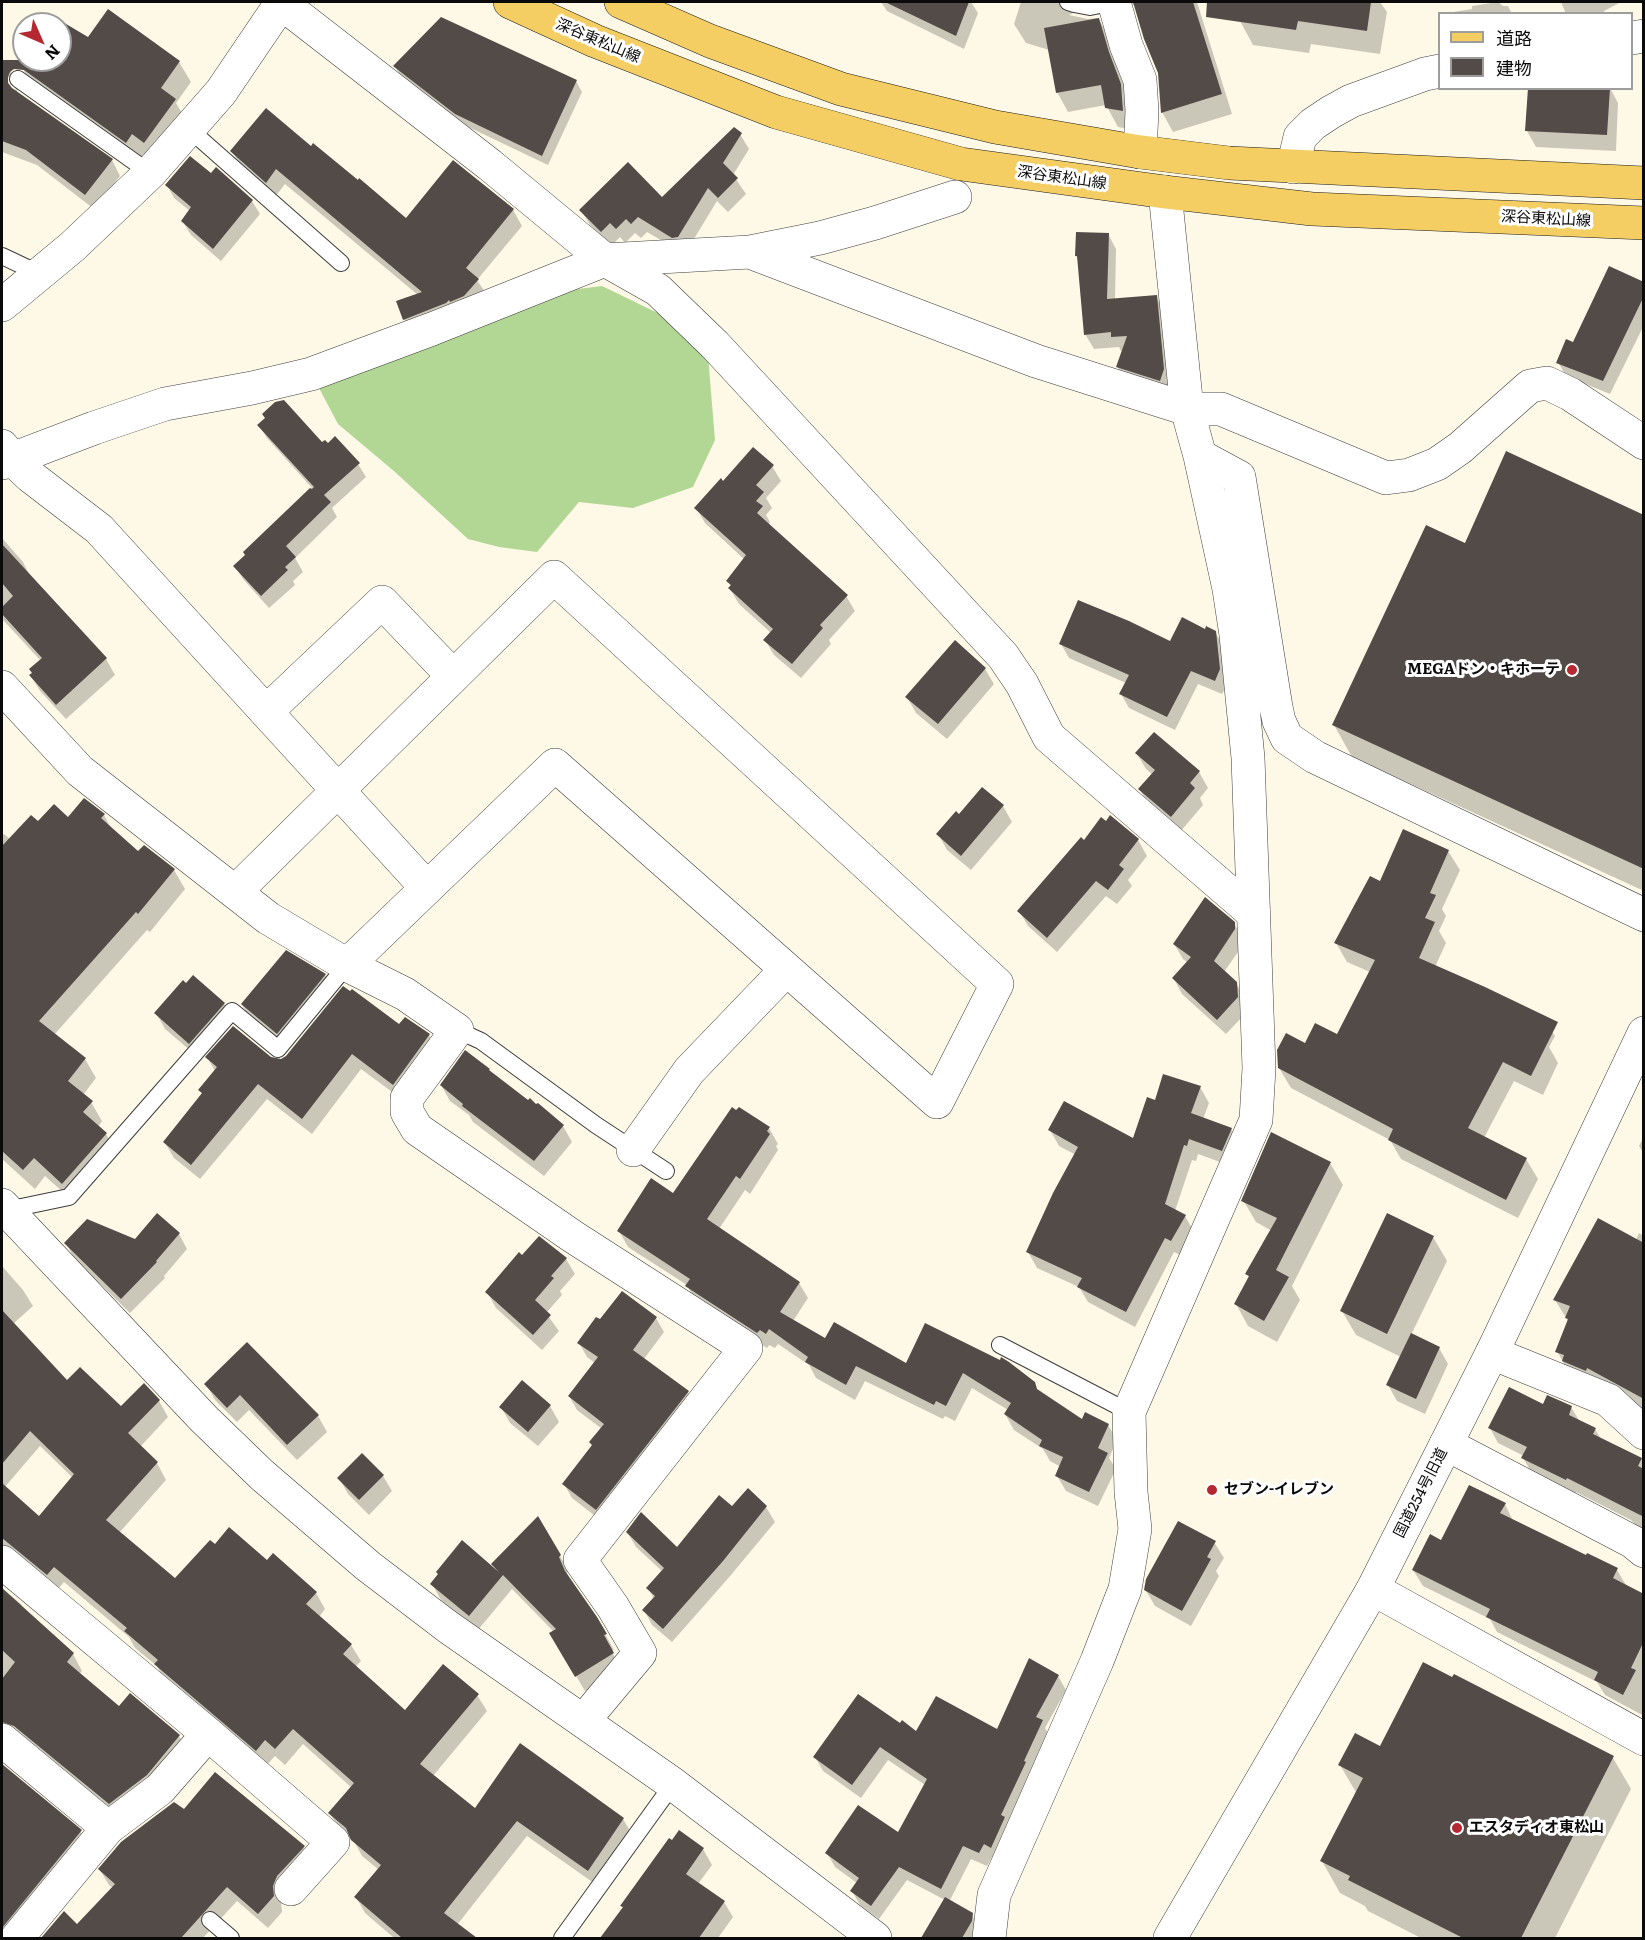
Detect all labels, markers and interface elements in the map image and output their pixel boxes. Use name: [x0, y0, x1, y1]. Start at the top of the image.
north arrow: [12, 12, 72, 72]
legend: [1438, 12, 1633, 90]
street label: 深谷東松山線: [553, 15, 643, 67]
text: 道路: [1496, 24, 1532, 51]
text: N: [40, 40, 67, 67]
text: 建物: [1496, 54, 1532, 81]
street label: 深谷東松山線: [1016, 163, 1108, 193]
street label: 深谷東松山線: [1501, 208, 1591, 230]
place label: MEGAドン・キホーテ: [1407, 661, 1560, 679]
marker: MEGAドン・キホーテ: [1565, 663, 1579, 677]
street label: 国道254号旧道: [1391, 1445, 1451, 1541]
place label: セブン-イレブン: [1224, 1481, 1334, 1499]
marker: セブン-イレブン: [1205, 1483, 1219, 1497]
place label: エスタディオ東松山: [1469, 1819, 1604, 1837]
marker: エスタディオ東松山: [1450, 1821, 1464, 1835]

